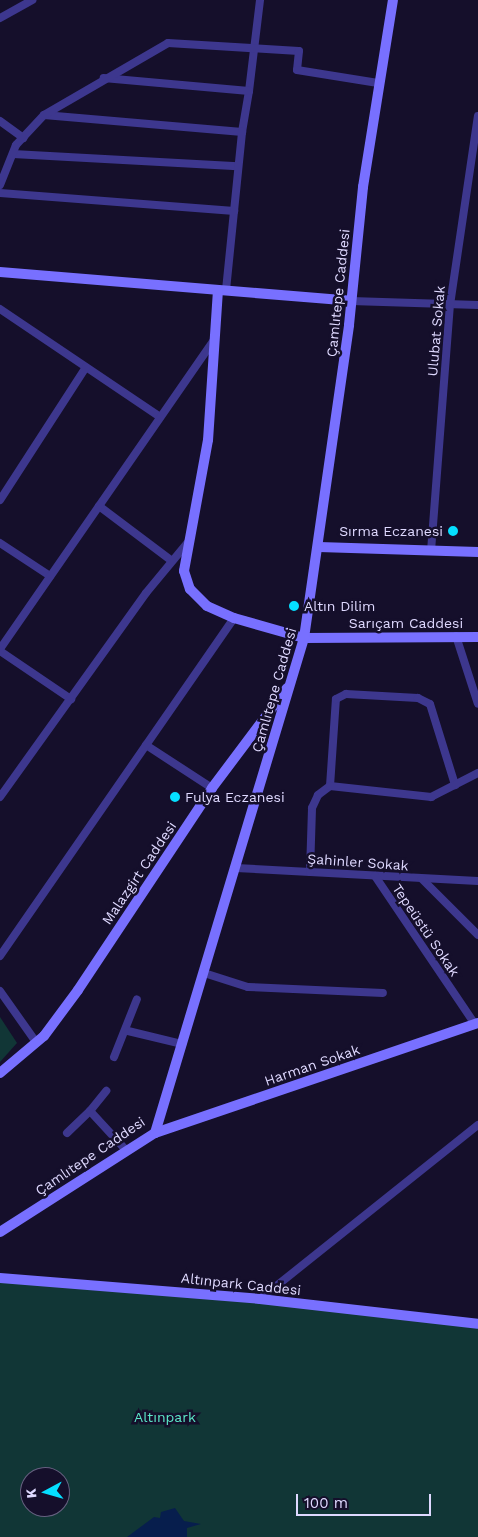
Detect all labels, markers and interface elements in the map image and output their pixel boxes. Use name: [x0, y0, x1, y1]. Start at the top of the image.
street label: Çamlıtepe Caddesi: [323, 228, 353, 358]
street label: Ulubat Sokak: [424, 285, 448, 377]
place label: Sırma Eczanesi: [339, 523, 443, 539]
marker: Sırma Eczanesi: [447, 525, 459, 537]
place label: Altın Dilim: [304, 598, 375, 614]
marker: Altın Dilim: [288, 600, 300, 612]
street label: Sarıçam Caddesi: [349, 615, 463, 631]
street label: Çamlıtepe Caddesi: [248, 626, 300, 754]
place label: Fulya Eczanesi: [185, 789, 285, 805]
marker: Fulya Eczanesi: [169, 791, 181, 803]
street label: Malazgirt Caddesi: [98, 818, 180, 928]
street label: Şahinler Sokak: [307, 850, 409, 874]
street label: Tepeüstü Sokak: [389, 880, 463, 980]
street label: Harman Sokak: [262, 1041, 362, 1089]
street label: Çamlıtepe Caddesi: [32, 1113, 148, 1199]
street label: Altınpark Caddesi: [180, 1269, 302, 1299]
park label: Altınpark: [134, 1409, 196, 1425]
north arrow: [20, 1467, 70, 1517]
scale bar: [298, 1484, 433, 1516]
text: K: [23, 1488, 40, 1499]
text: 100 m: [304, 1494, 348, 1512]

